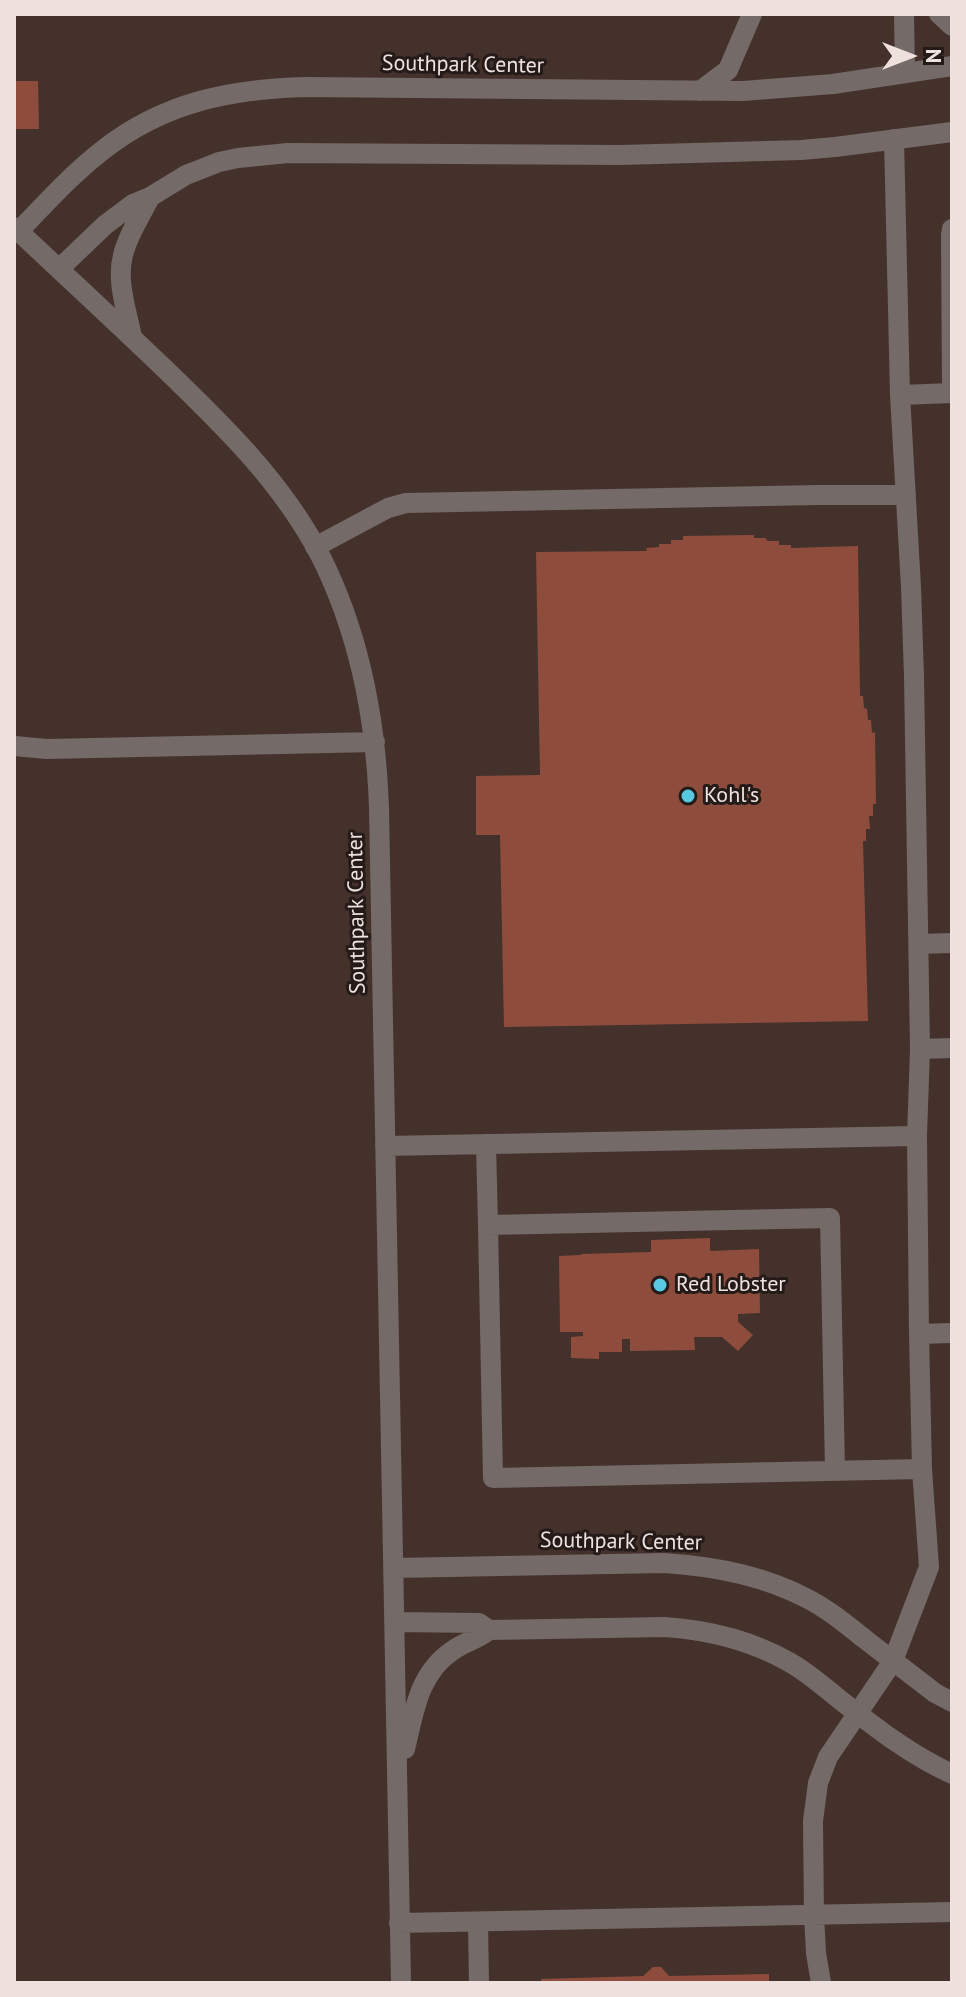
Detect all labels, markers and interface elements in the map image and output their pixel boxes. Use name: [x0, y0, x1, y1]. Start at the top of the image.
north arrow: [870, 16, 950, 96]
text: N: [920, 49, 948, 63]
street label: Southpark Center: [382, 50, 544, 80]
place label: Kohl's: [704, 783, 759, 809]
marker: Kohl's: [679, 787, 697, 805]
street label: Southpark Center: [342, 832, 372, 994]
place label: Red Lobster: [676, 1272, 786, 1298]
marker: Red Lobster: [651, 1276, 669, 1294]
street label: Southpark Center: [540, 1527, 702, 1557]

